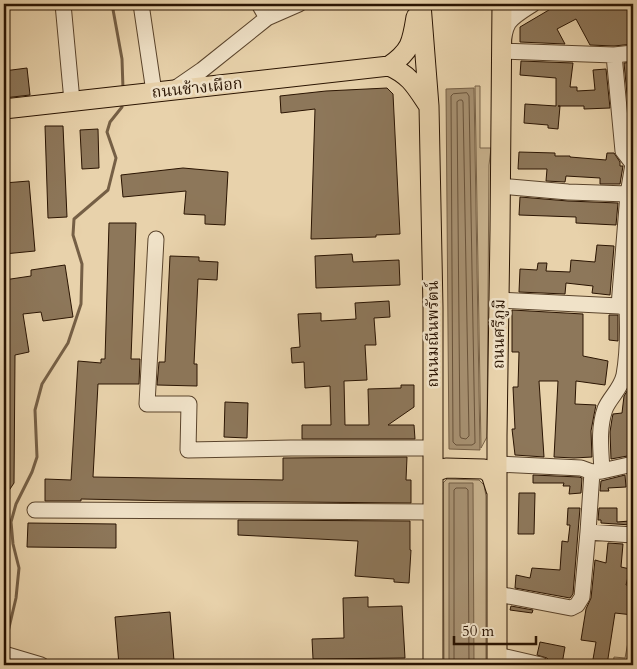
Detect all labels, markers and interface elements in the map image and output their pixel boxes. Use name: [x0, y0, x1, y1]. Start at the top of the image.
street label: ถนนช้างเผือก: [151, 72, 244, 104]
street label: ถนนมณีนพรัตน์: [422, 281, 444, 387]
street label: ถนนศรีภูมิ: [487, 299, 511, 369]
scale bar: [454, 614, 537, 646]
text: 50 m: [462, 621, 494, 641]

